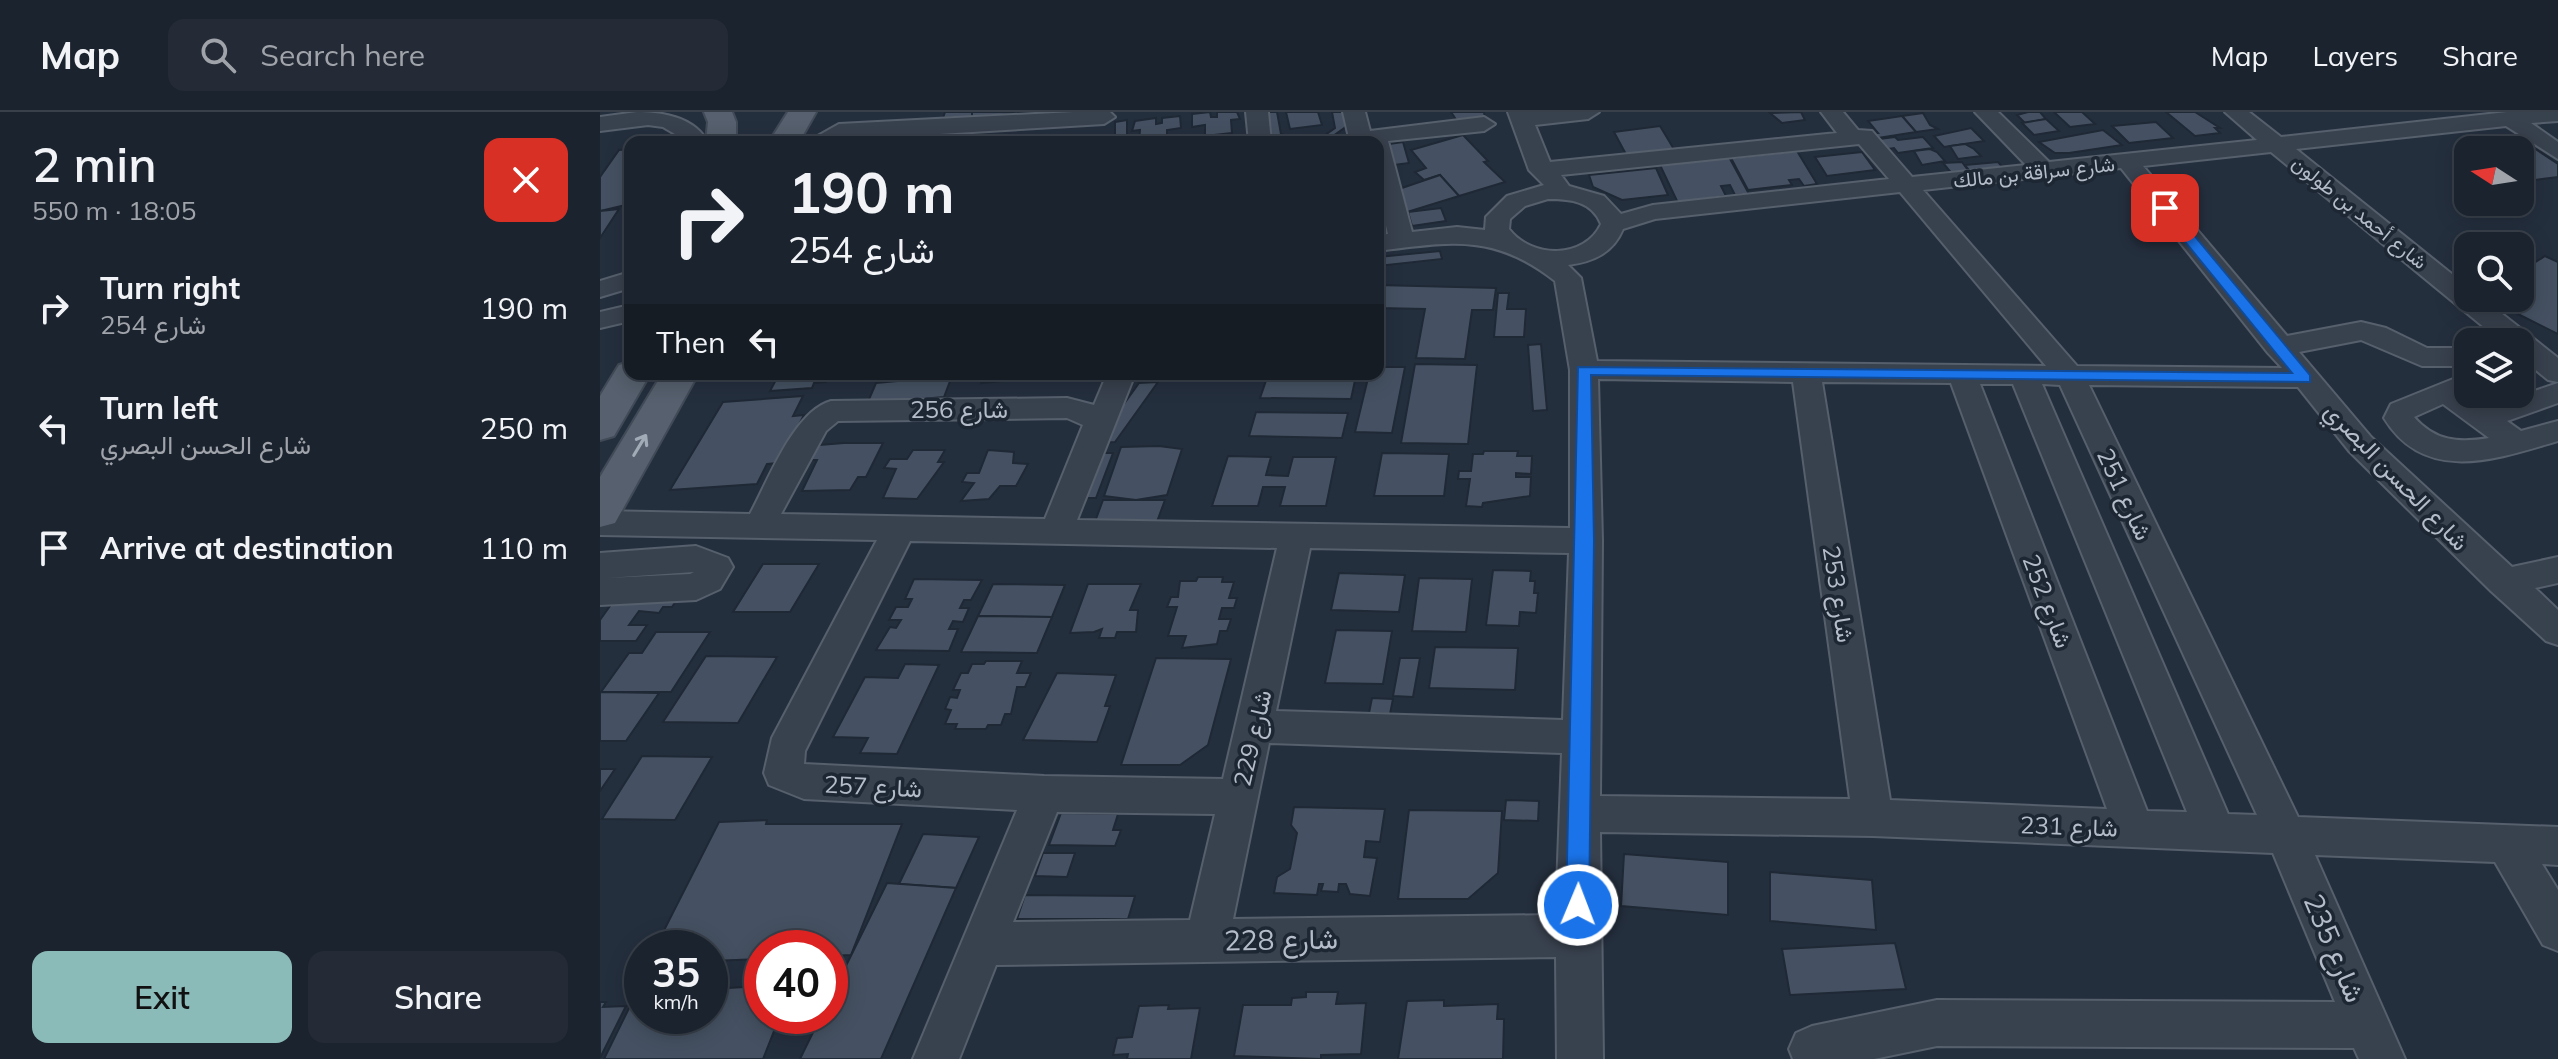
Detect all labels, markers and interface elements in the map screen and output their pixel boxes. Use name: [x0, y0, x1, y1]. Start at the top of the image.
search box: [168, 19, 728, 91]
text: Map: [40, 31, 120, 79]
icon: search: [196, 33, 240, 77]
text: Search here: [260, 36, 425, 74]
text: Map: [2211, 38, 2268, 73]
text: Layers: [2312, 38, 2398, 73]
text: Share: [2442, 38, 2518, 73]
text: 2 min: [32, 134, 157, 194]
north arrow: [2454, 136, 2534, 216]
map controls: [2454, 136, 2534, 408]
button: close: [484, 138, 568, 222]
street label: شارع أحمد بن طولون: [2286, 150, 2433, 276]
street label: شارع سراقة بن مالك: [1952, 151, 2116, 195]
text: 190 m: [788, 157, 955, 227]
icon: right: [656, 168, 760, 272]
pin: [2131, 174, 2199, 242]
icon: arrive: [2143, 186, 2187, 230]
text: 550 m · 18:05: [32, 194, 196, 227]
text: شارع 254: [788, 227, 935, 272]
button: search: [2454, 232, 2534, 312]
text: Turn right: [100, 269, 240, 307]
icon: right: [32, 286, 76, 330]
text: 190 m: [480, 289, 568, 327]
text: شارع 254: [100, 308, 206, 341]
icon: left: [742, 320, 786, 364]
text: Then: [656, 323, 726, 361]
button: layers: [2454, 328, 2534, 408]
text: Turn left: [100, 389, 218, 427]
street label: شارع 256: [910, 394, 1008, 426]
street label: شارع الحسن البصري: [2315, 395, 2475, 560]
icon: left: [32, 406, 76, 450]
text: 250 m: [480, 409, 568, 447]
text: شارع الحسن البصري: [100, 428, 311, 461]
one-way arrow: [633, 434, 649, 457]
street label: شارع 251: [2089, 443, 2159, 545]
icon: arrive: [32, 526, 76, 570]
text: Arrive at destination: [100, 529, 394, 567]
text: 110 m: [480, 529, 568, 567]
street label: شارع 253: [1815, 543, 1861, 645]
street label: شارع 252: [2015, 550, 2080, 653]
street label: شارع 229: [1226, 687, 1280, 789]
street label: شارع 257: [823, 768, 923, 806]
street label: شارع 231: [2020, 809, 2118, 845]
position arrow: [1536, 863, 1620, 947]
street label: شارع 235: [2295, 889, 2373, 1008]
street label: شارع 228: [1224, 921, 1338, 959]
speed limit sign: 40: [744, 930, 848, 1034]
text: 35: [652, 947, 700, 997]
button: Exit: [32, 951, 292, 1043]
button: Share: [308, 951, 568, 1043]
text: km/h: [653, 989, 699, 1014]

